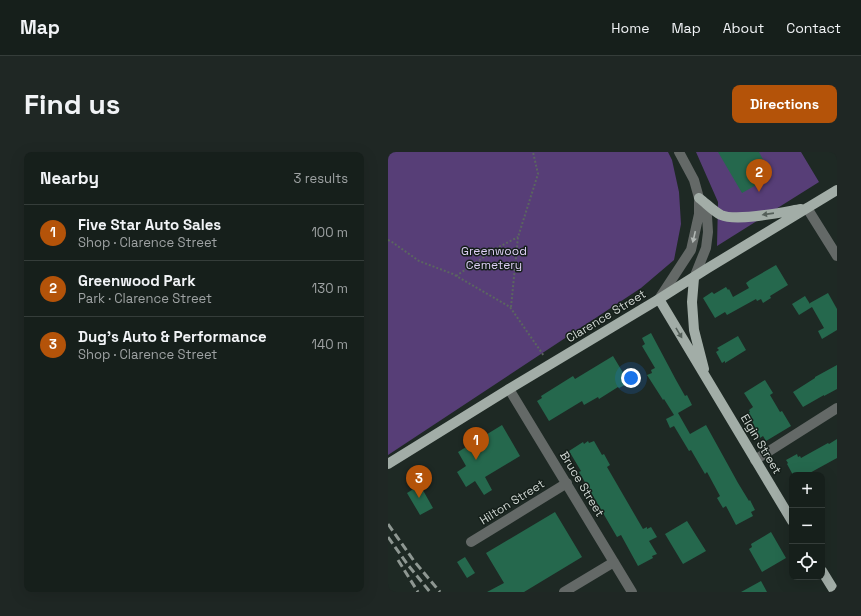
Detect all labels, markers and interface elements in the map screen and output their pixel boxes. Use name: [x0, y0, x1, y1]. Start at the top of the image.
text: Map: [20, 15, 60, 40]
text: Home: [611, 19, 649, 37]
text: Map: [671, 19, 701, 37]
text: About: [723, 19, 764, 37]
text: Contact: [786, 19, 841, 37]
button: Directions: [732, 85, 837, 123]
text: Find us: [24, 86, 121, 122]
pin: 2: [746, 159, 772, 192]
text: Nearby: [40, 167, 99, 189]
text: 3 results: [294, 170, 348, 187]
one-way arrow: [762, 211, 775, 217]
text: Five Star Auto Sales: [78, 215, 221, 234]
text: 1: [50, 224, 56, 241]
text: 100 m: [311, 224, 348, 241]
one-way arrow: [690, 230, 696, 243]
text: Shop · Clarence Street: [78, 234, 217, 251]
park label: Greenwood Cemetery: [461, 243, 527, 273]
text: Greenwood Park: [78, 271, 196, 290]
text: 2: [49, 280, 57, 297]
text: 130 m: [312, 280, 348, 297]
street label: Clarence Street: [563, 286, 649, 346]
text: Park · Clarence Street: [78, 290, 212, 307]
text: Dug's Auto & Performance: [78, 327, 267, 346]
one-way arrow: [675, 328, 683, 338]
text: 3: [49, 336, 57, 353]
text: 140 m: [312, 336, 348, 353]
text: Shop · Clarence Street: [78, 346, 217, 363]
your location: [621, 368, 641, 388]
street label: Elgin Street: [737, 411, 785, 477]
pin: 1: [463, 427, 489, 460]
street label: Bruce Street: [556, 448, 608, 520]
pin: 3: [406, 465, 432, 498]
map controls: [789, 472, 825, 580]
button: +: [789, 472, 825, 508]
street label: Hilton Street: [477, 476, 547, 528]
button: −: [789, 508, 825, 544]
button: locate: [789, 544, 825, 580]

